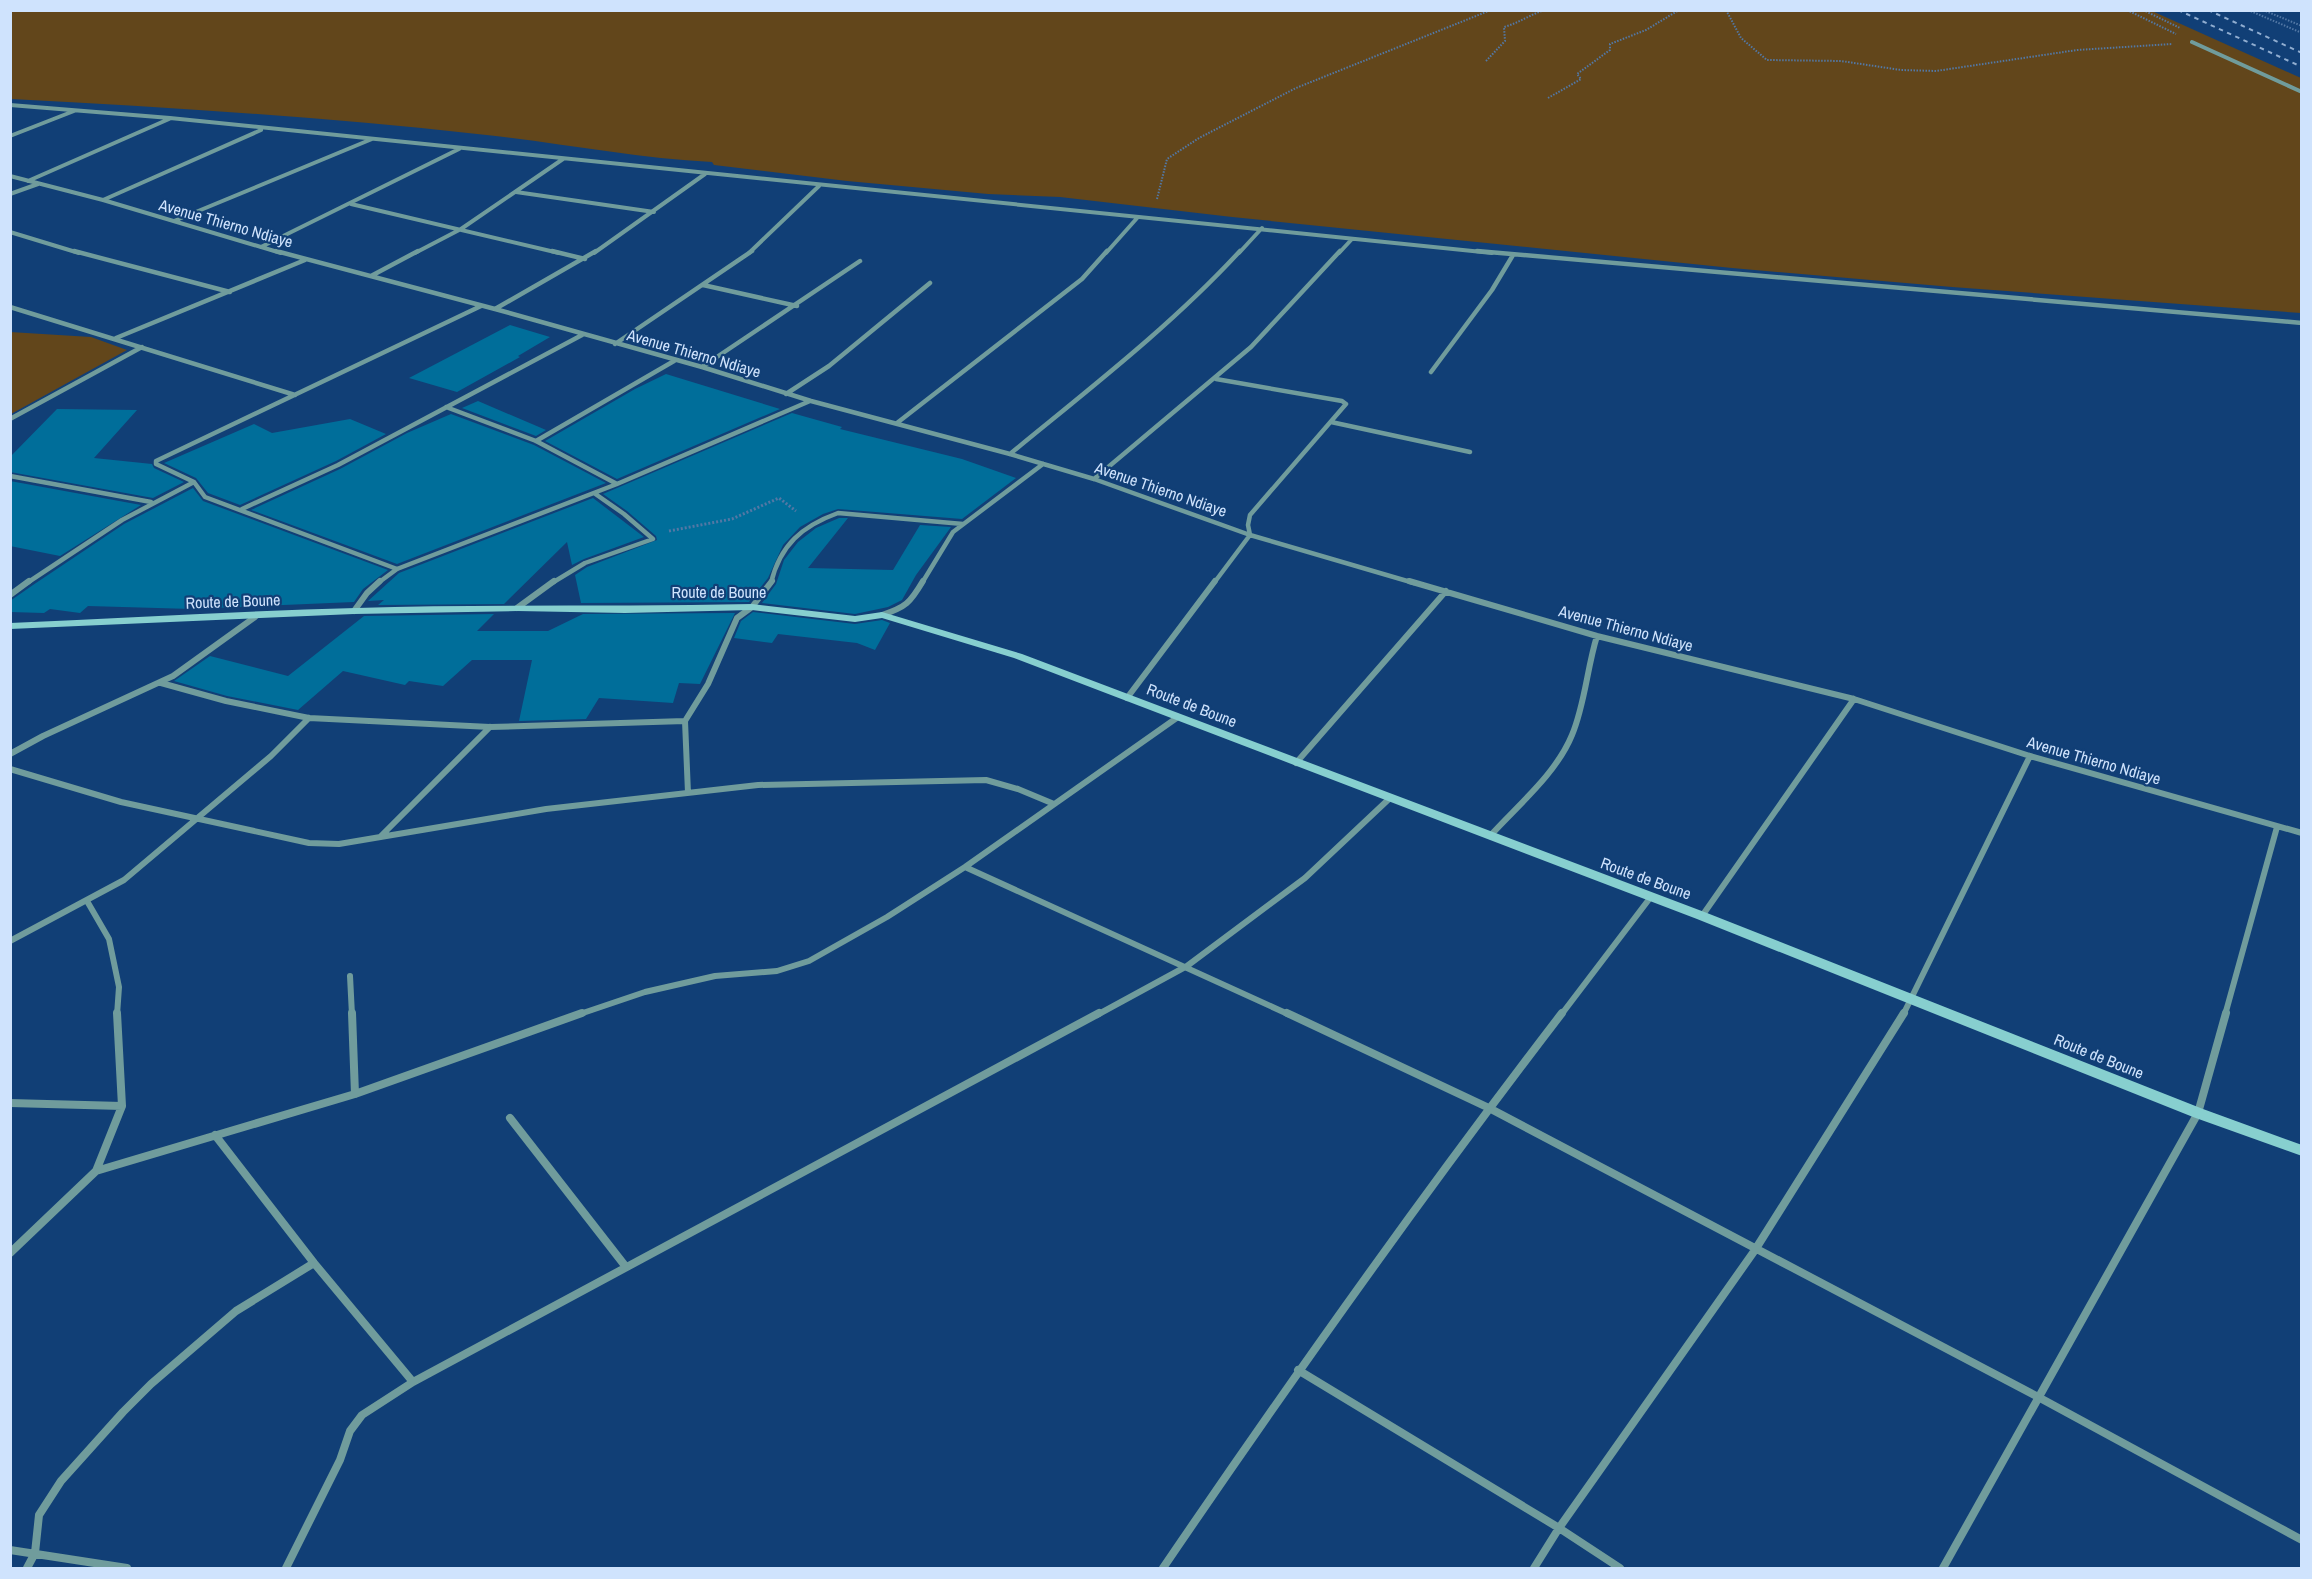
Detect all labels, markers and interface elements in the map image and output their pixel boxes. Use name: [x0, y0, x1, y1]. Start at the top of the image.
street label: Avenue Thierno Ndiaye: [156, 193, 295, 253]
street label: Avenue Thierno Ndiaye: [624, 323, 763, 383]
street label: Avenue Thierno Ndiaye: [1091, 456, 1230, 522]
street label: Route de Boune: [672, 581, 766, 603]
street label: Route de Boune: [185, 588, 281, 614]
street label: Avenue Thierno Ndiaye: [1555, 599, 1696, 657]
street label: Route de Boune: [1144, 678, 1240, 732]
street label: Avenue Thierno Ndiaye: [2024, 730, 2163, 790]
street label: Route de Boune: [1598, 851, 1694, 905]
street label: Route de Boune: [2051, 1028, 2147, 1084]

